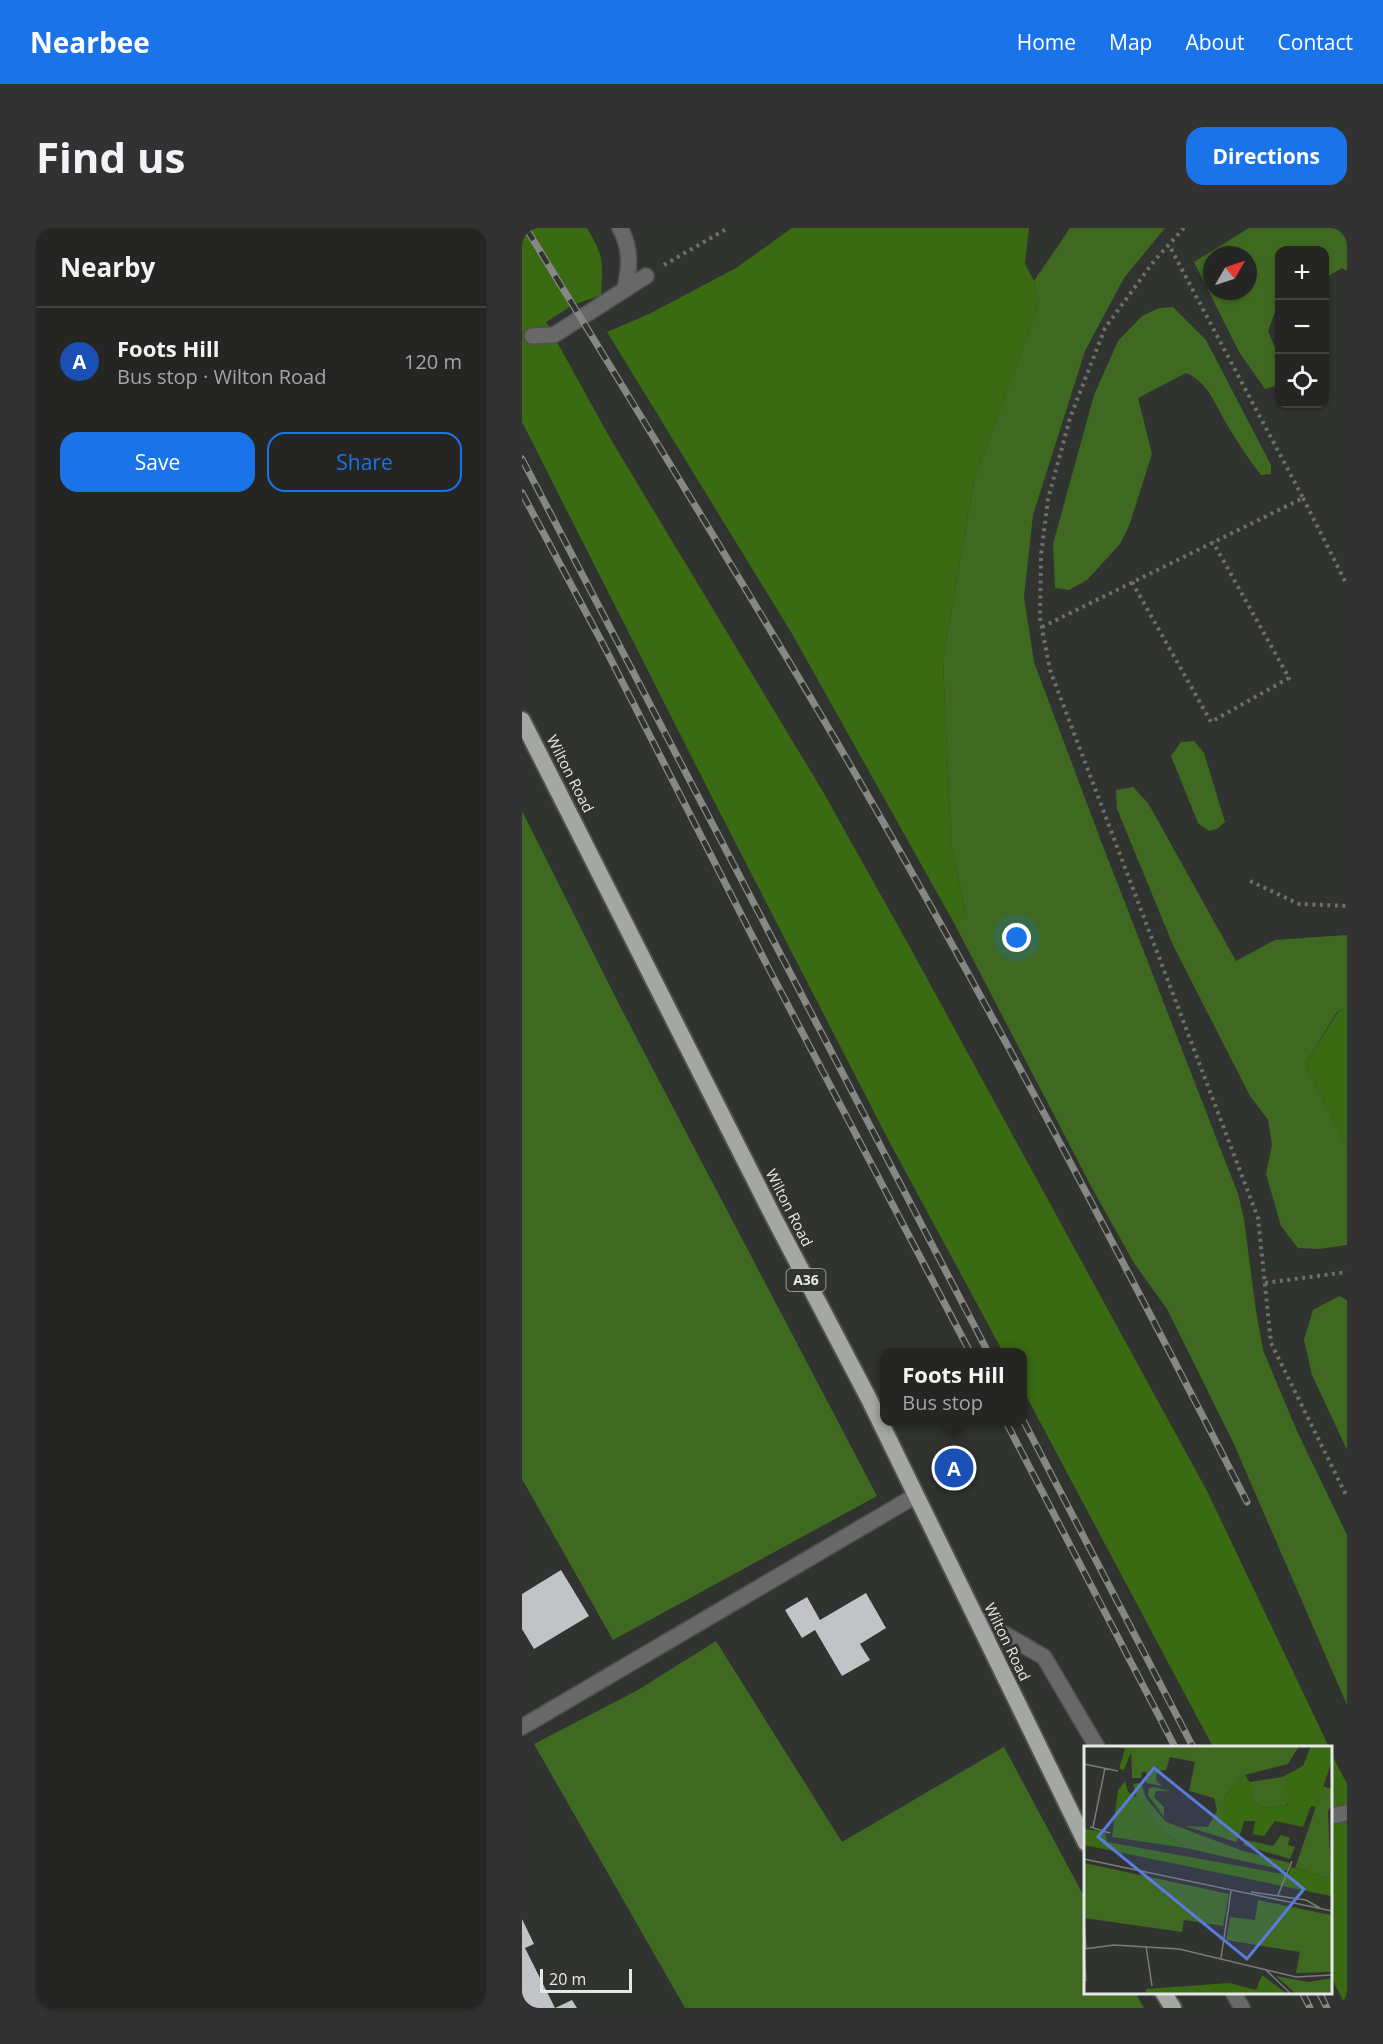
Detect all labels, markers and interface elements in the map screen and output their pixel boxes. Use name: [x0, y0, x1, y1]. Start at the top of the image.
text: Nearbee: [30, 23, 150, 61]
text: Home: [1017, 28, 1076, 56]
text: Map: [1109, 28, 1152, 56]
text: About: [1185, 28, 1245, 56]
text: Contact: [1278, 28, 1353, 56]
button: Directions: [1186, 127, 1347, 185]
text: Find us: [36, 128, 185, 185]
north arrow: [1203, 246, 1257, 300]
map controls: [1275, 246, 1329, 408]
button: +: [1275, 246, 1329, 300]
text: Nearby: [60, 249, 155, 285]
button: −: [1275, 300, 1329, 354]
text: Foots Hill: [117, 333, 220, 363]
text: A: [73, 348, 86, 375]
text: 120 m: [404, 348, 462, 375]
button: locate: [1275, 354, 1329, 408]
text: Bus stop · Wilton Road: [117, 363, 326, 390]
button: Save: [60, 432, 255, 492]
button: Share: [267, 432, 462, 492]
street label: Wilton Road: [543, 731, 599, 816]
your location: [1002, 923, 1031, 952]
street label: Wilton Road: [762, 1165, 818, 1250]
road number: A36: [786, 1269, 826, 1291]
popup: [880, 1348, 1027, 1426]
text: Foots Hill: [902, 1359, 1005, 1389]
text: Bus stop: [902, 1389, 983, 1416]
pin: A: [934, 1446, 974, 1490]
street label: Wilton Road: [980, 1599, 1035, 1684]
inset map: [1084, 1746, 1332, 1993]
scale bar: [540, 1966, 632, 1994]
text: 20 m: [549, 1968, 586, 1990]

